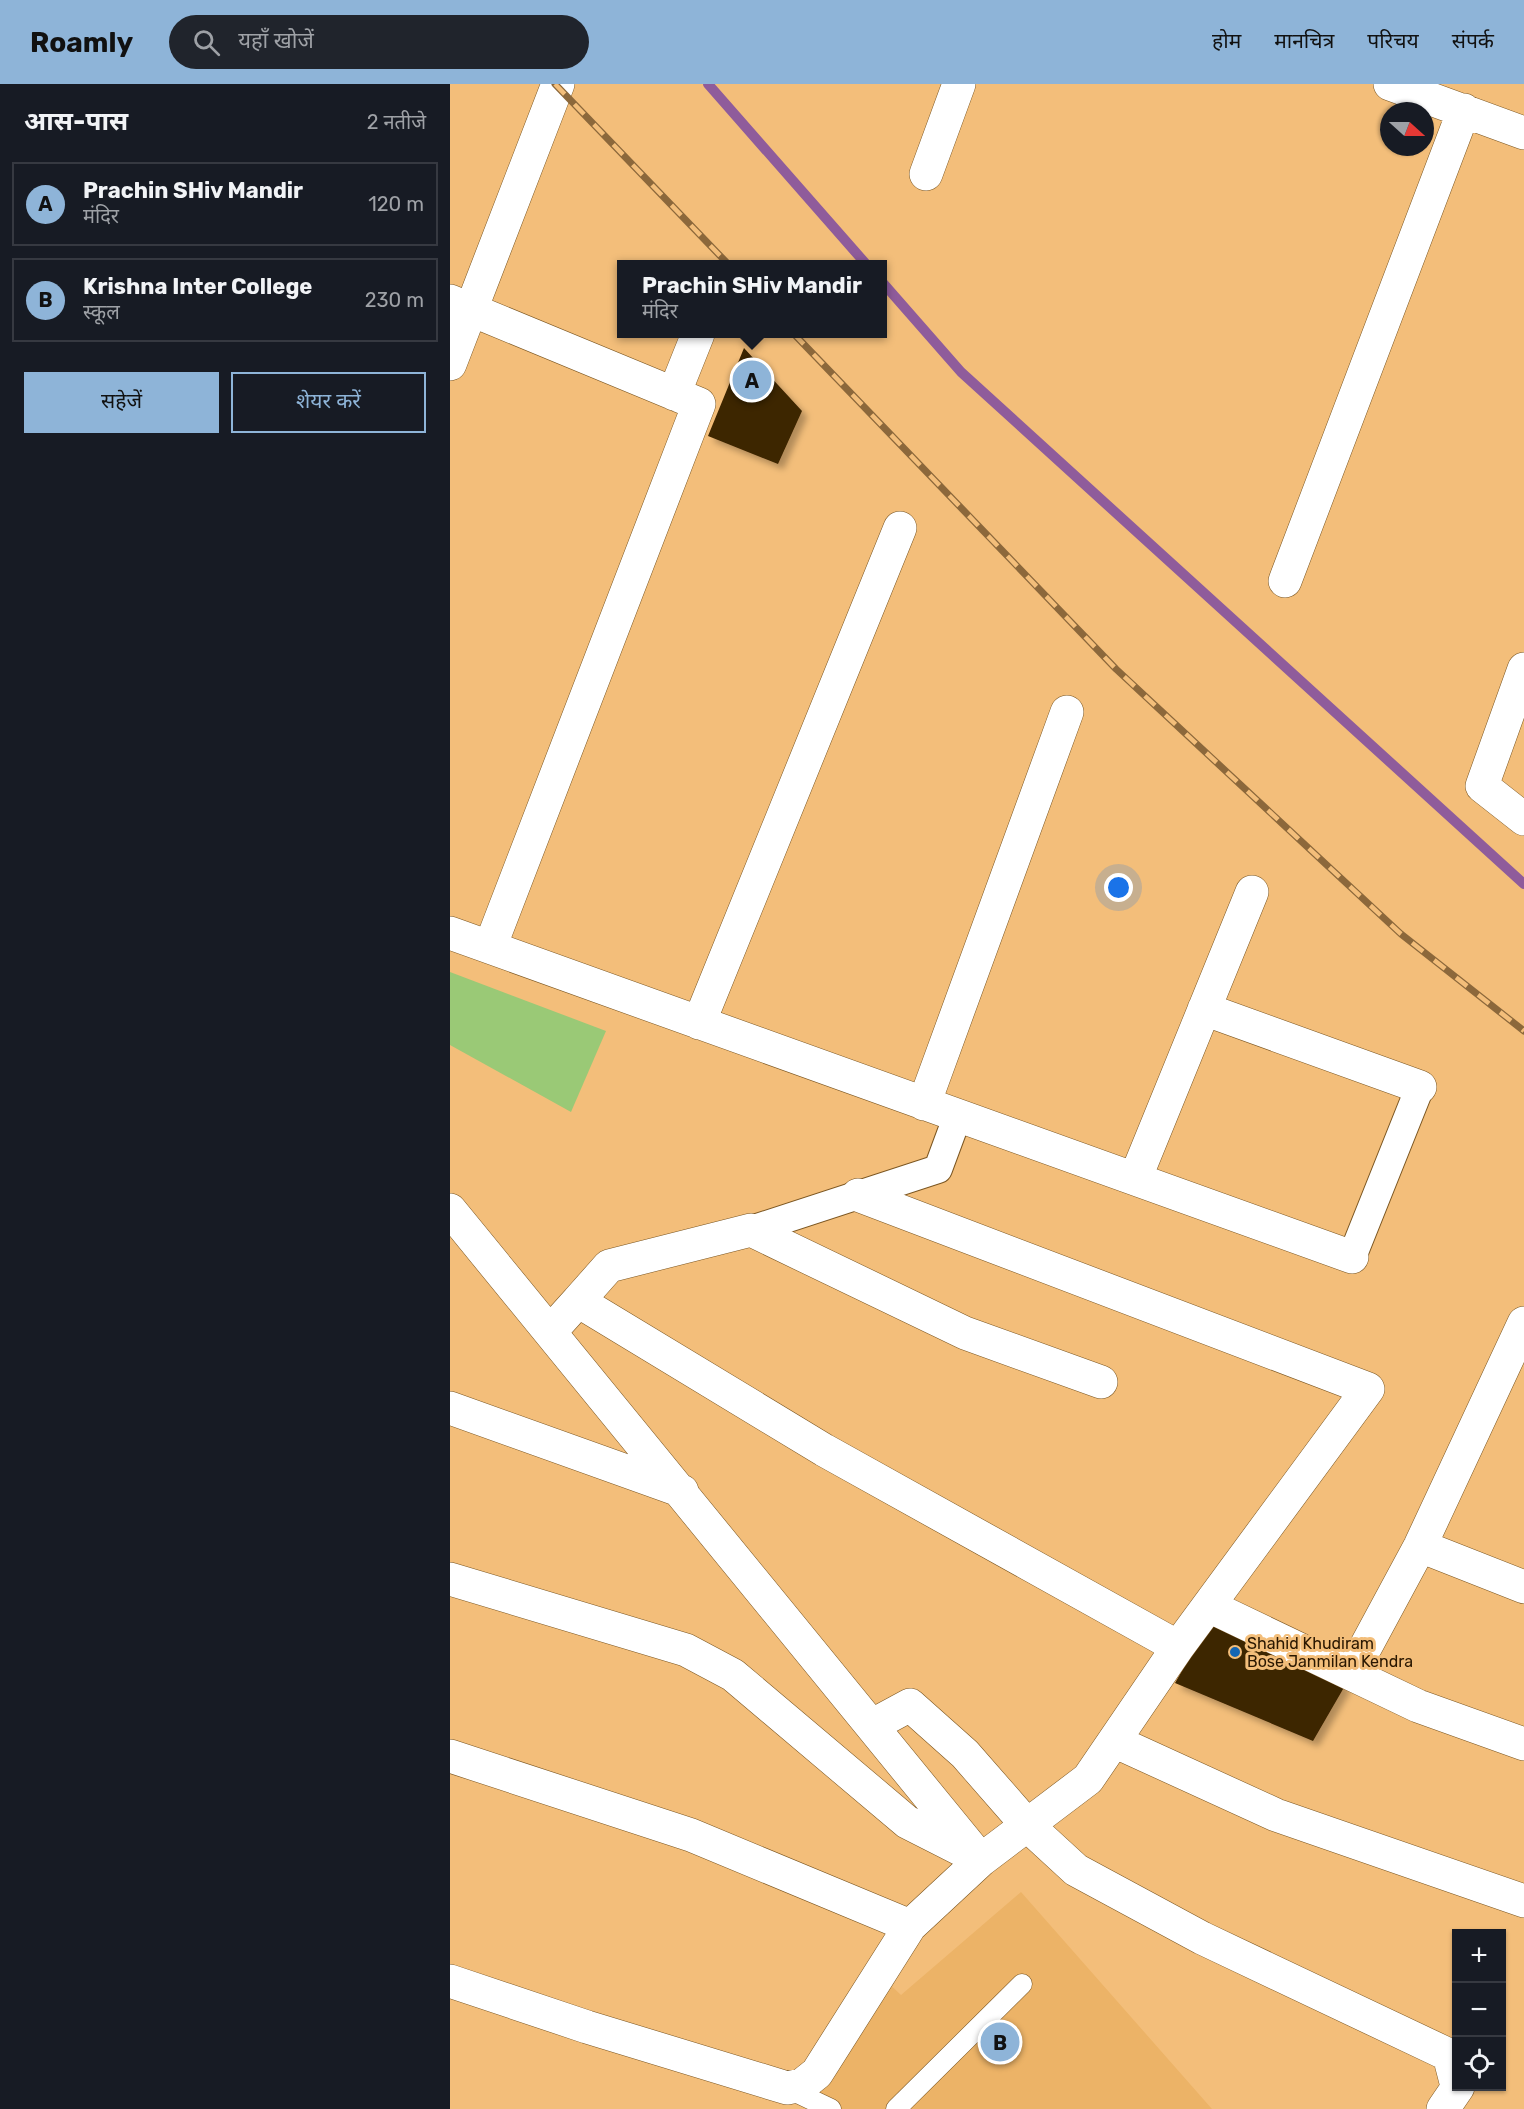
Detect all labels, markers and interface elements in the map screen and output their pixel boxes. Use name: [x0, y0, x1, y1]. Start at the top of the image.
search box: [169, 15, 589, 69]
text: Roamly: [30, 26, 133, 59]
icon: search: [190, 26, 223, 59]
text: यहाँ खोजें: [238, 27, 314, 54]
text: होम: [1212, 28, 1241, 53]
text: मानचित्र: [1274, 28, 1334, 53]
text: परिचय: [1367, 28, 1419, 53]
text: संपर्क: [1452, 28, 1494, 53]
north arrow: [1380, 102, 1434, 156]
text: आस-पास: [24, 106, 128, 137]
text: 2 नतीजे: [367, 110, 426, 134]
text: Prachin SHiv Mandir: [83, 177, 303, 204]
text: A: [38, 192, 53, 216]
text: 120 m: [368, 192, 424, 216]
text: मंदिर: [83, 204, 119, 228]
popup: [617, 260, 887, 338]
text: Prachin SHiv Mandir: [642, 272, 862, 299]
text: Krishna Inter College: [83, 273, 312, 300]
text: B: [38, 288, 53, 312]
text: 230 m: [365, 288, 424, 312]
text: मंदिर: [642, 299, 678, 323]
text: स्कूल: [83, 300, 120, 324]
pin: A: [732, 358, 772, 402]
button: सहेजें: [24, 372, 219, 433]
button: शेयर करें: [231, 372, 426, 433]
your location: [1104, 873, 1133, 902]
place label: Shahid Khudiram Bose Janmilan Kendra: [1247, 1634, 1413, 1671]
marker: Shahid Khudiram Bose Janmilan Kendra: [1228, 1645, 1242, 1659]
map controls: [1452, 1929, 1506, 2091]
button: +: [1452, 1929, 1506, 1983]
button: −: [1452, 1983, 1506, 2037]
pin: B: [980, 2020, 1020, 2064]
button: locate: [1452, 2037, 1506, 2091]

